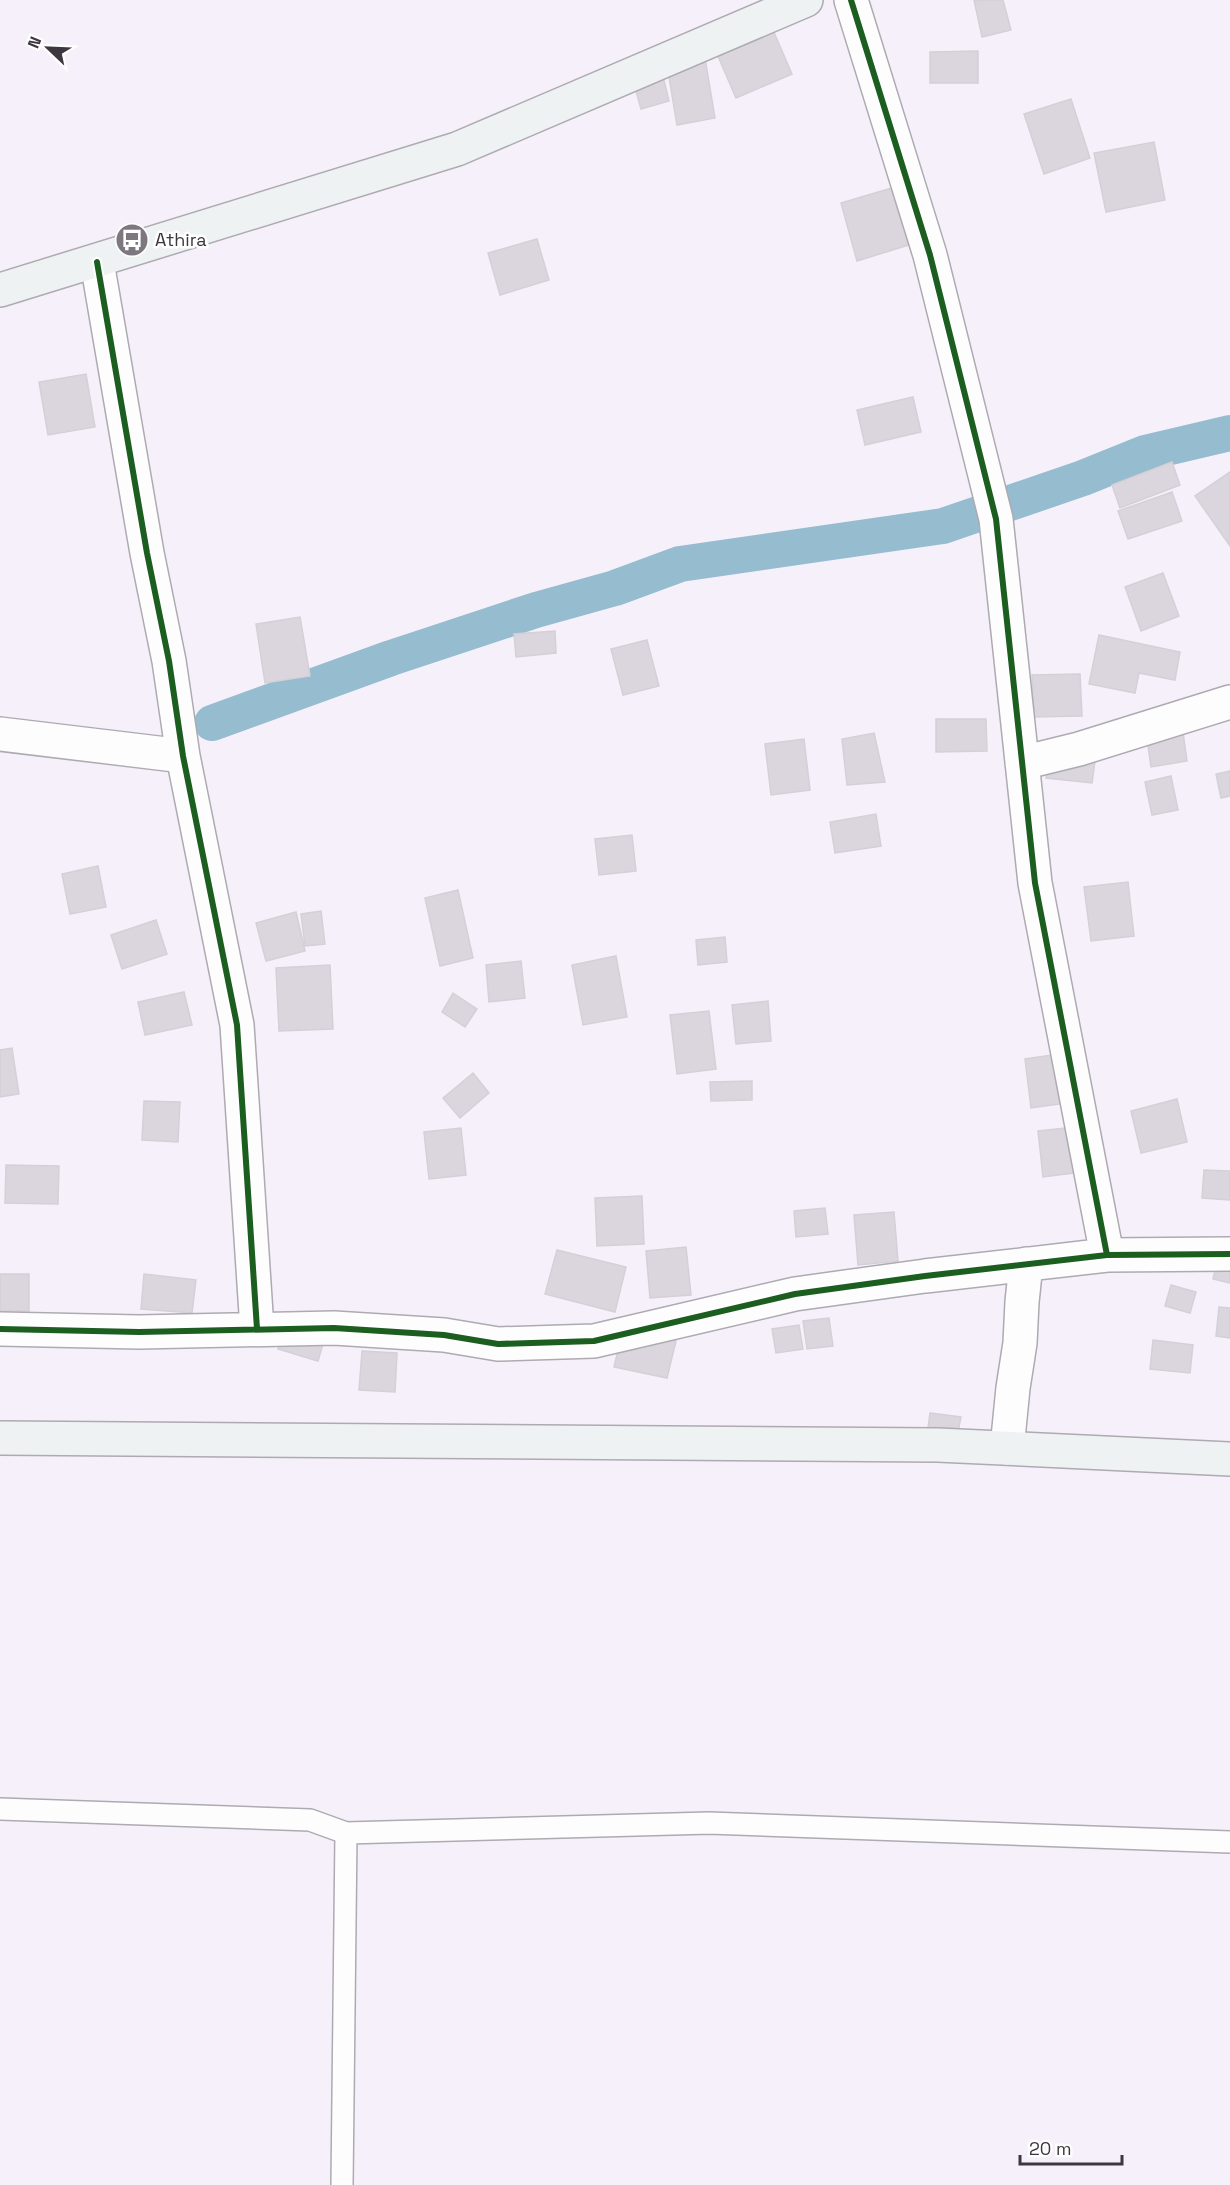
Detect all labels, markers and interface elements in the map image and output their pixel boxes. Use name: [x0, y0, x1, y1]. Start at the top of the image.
north arrow: [18, 18, 78, 78]
text: N: [23, 33, 46, 51]
bus stop icon: Athira: [114, 222, 150, 258]
place label: Athira: [155, 228, 207, 251]
scale bar: [1020, 2128, 1122, 2166]
text: 20 m: [1029, 2137, 1072, 2160]

